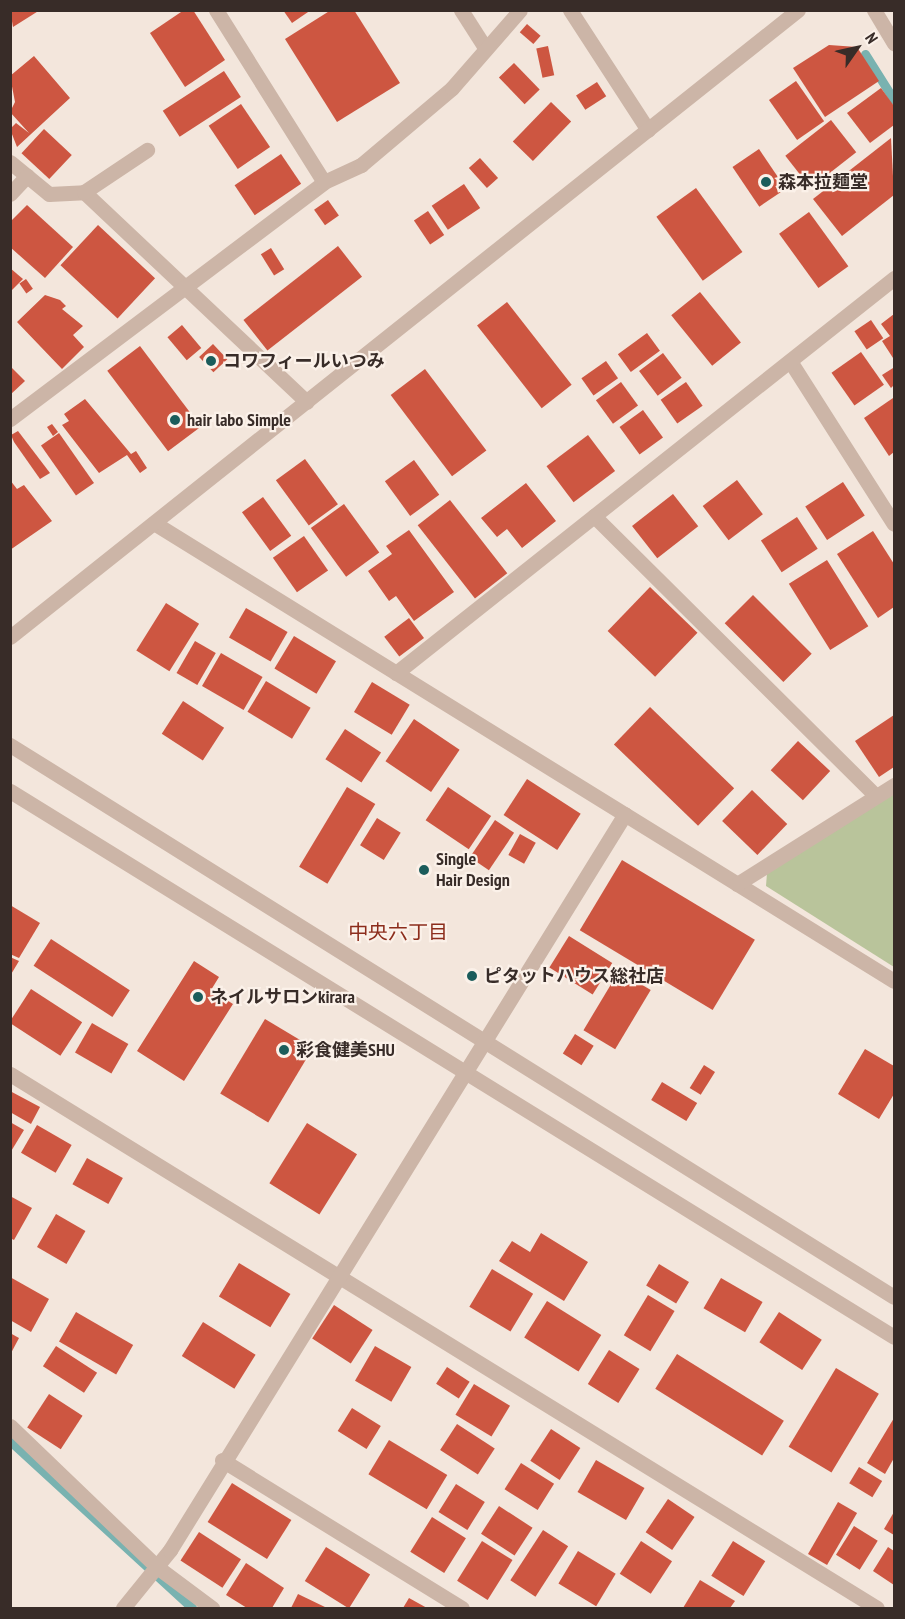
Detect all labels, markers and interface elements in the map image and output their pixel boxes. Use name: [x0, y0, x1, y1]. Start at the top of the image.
north arrow: [827, 18, 887, 78]
text: N: [861, 29, 883, 47]
place label: 森本拉麺堂: [778, 171, 868, 193]
marker: 森本拉麺堂: [759, 175, 773, 189]
place label: コワフィールいつみ: [223, 350, 385, 372]
marker: コワフィールいつみ: [204, 354, 218, 368]
place label: hair labo Simple: [187, 409, 291, 431]
marker: hair labo Simple: [168, 413, 182, 427]
place label: Single Hair Design: [436, 849, 510, 892]
marker: Single Hair Design: [417, 863, 431, 877]
district label: 中央六丁目: [348, 920, 448, 944]
place label: ピタットハウス総社店: [484, 965, 664, 987]
marker: ピタットハウス総社店: [465, 969, 479, 983]
place label: ネイルサロンkirara: [210, 986, 355, 1008]
marker: ネイルサロンkirara: [191, 990, 205, 1004]
place label: 彩食健美SHU: [296, 1039, 395, 1061]
marker: 彩食健美SHU: [277, 1043, 291, 1057]

